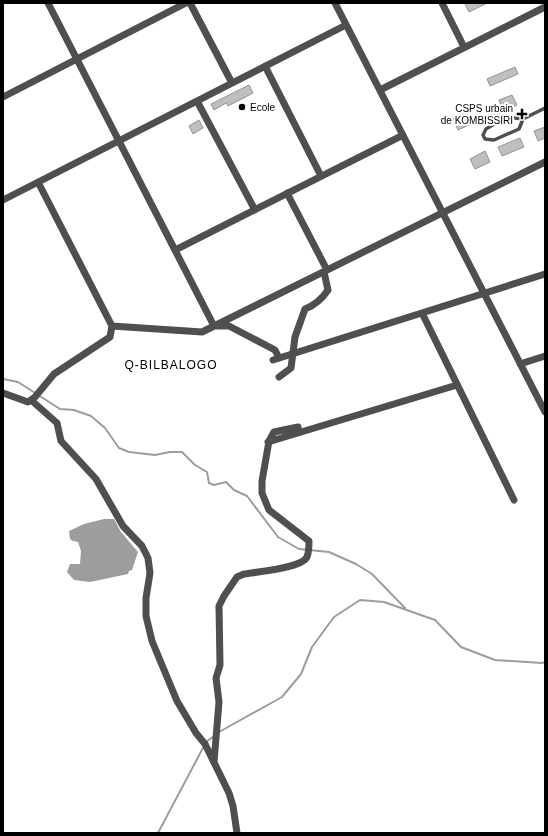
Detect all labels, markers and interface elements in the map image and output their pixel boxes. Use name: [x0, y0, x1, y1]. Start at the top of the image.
marker: Ecole: [237, 102, 247, 112]
place label: Ecole: [250, 102, 275, 113]
place label: CSPS urbain de KOMBISSIRI: [441, 103, 513, 126]
marker: CSPS urbain de KOMBISSIRI: [516, 108, 528, 120]
district label: Q-BILBALOGO: [124, 358, 218, 372]

